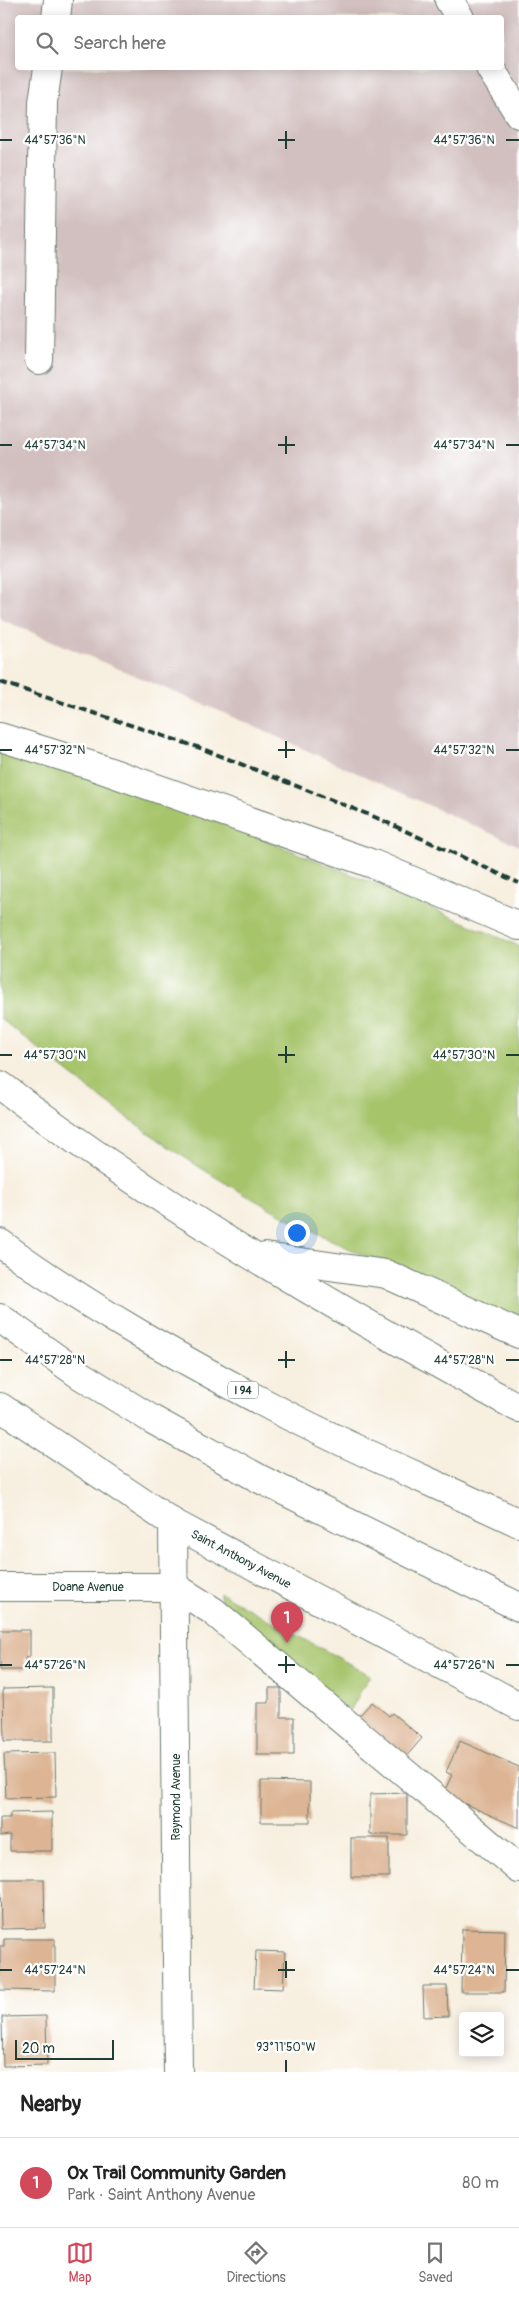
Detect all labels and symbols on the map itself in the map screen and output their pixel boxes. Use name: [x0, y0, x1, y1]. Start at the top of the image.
text: 44°57'36"N: [24, 133, 86, 148]
text: 44°57'36"N: [433, 133, 495, 148]
text: 44°57'34"N: [24, 438, 86, 453]
text: 44°57'34"N: [433, 438, 495, 453]
text: 44°57'32"N: [25, 743, 85, 758]
text: 44°57'32"N: [434, 743, 494, 758]
text: 44°57'30"N: [24, 1048, 86, 1063]
text: 44°57'30"N: [433, 1048, 495, 1063]
your location: [284, 1220, 310, 1246]
text: 44°57'28"N: [25, 1353, 85, 1368]
text: 44°57'28"N: [434, 1353, 494, 1368]
road number: I 94: [228, 1382, 258, 1398]
street label: Saint Anthony Avenue: [188, 1527, 293, 1592]
street label: Doane Avenue: [52, 1580, 124, 1595]
pin: 1: [271, 1602, 303, 1643]
text: 44°57'26"N: [24, 1658, 86, 1673]
text: 44°57'26"N: [433, 1658, 495, 1673]
street label: Raymond Avenue: [169, 1754, 184, 1840]
text: 44°57'24"N: [24, 1963, 86, 1978]
text: 44°57'24"N: [433, 1963, 495, 1978]
scale bar: [15, 2037, 114, 2060]
text: 93°11'50"W: [256, 2040, 316, 2055]

